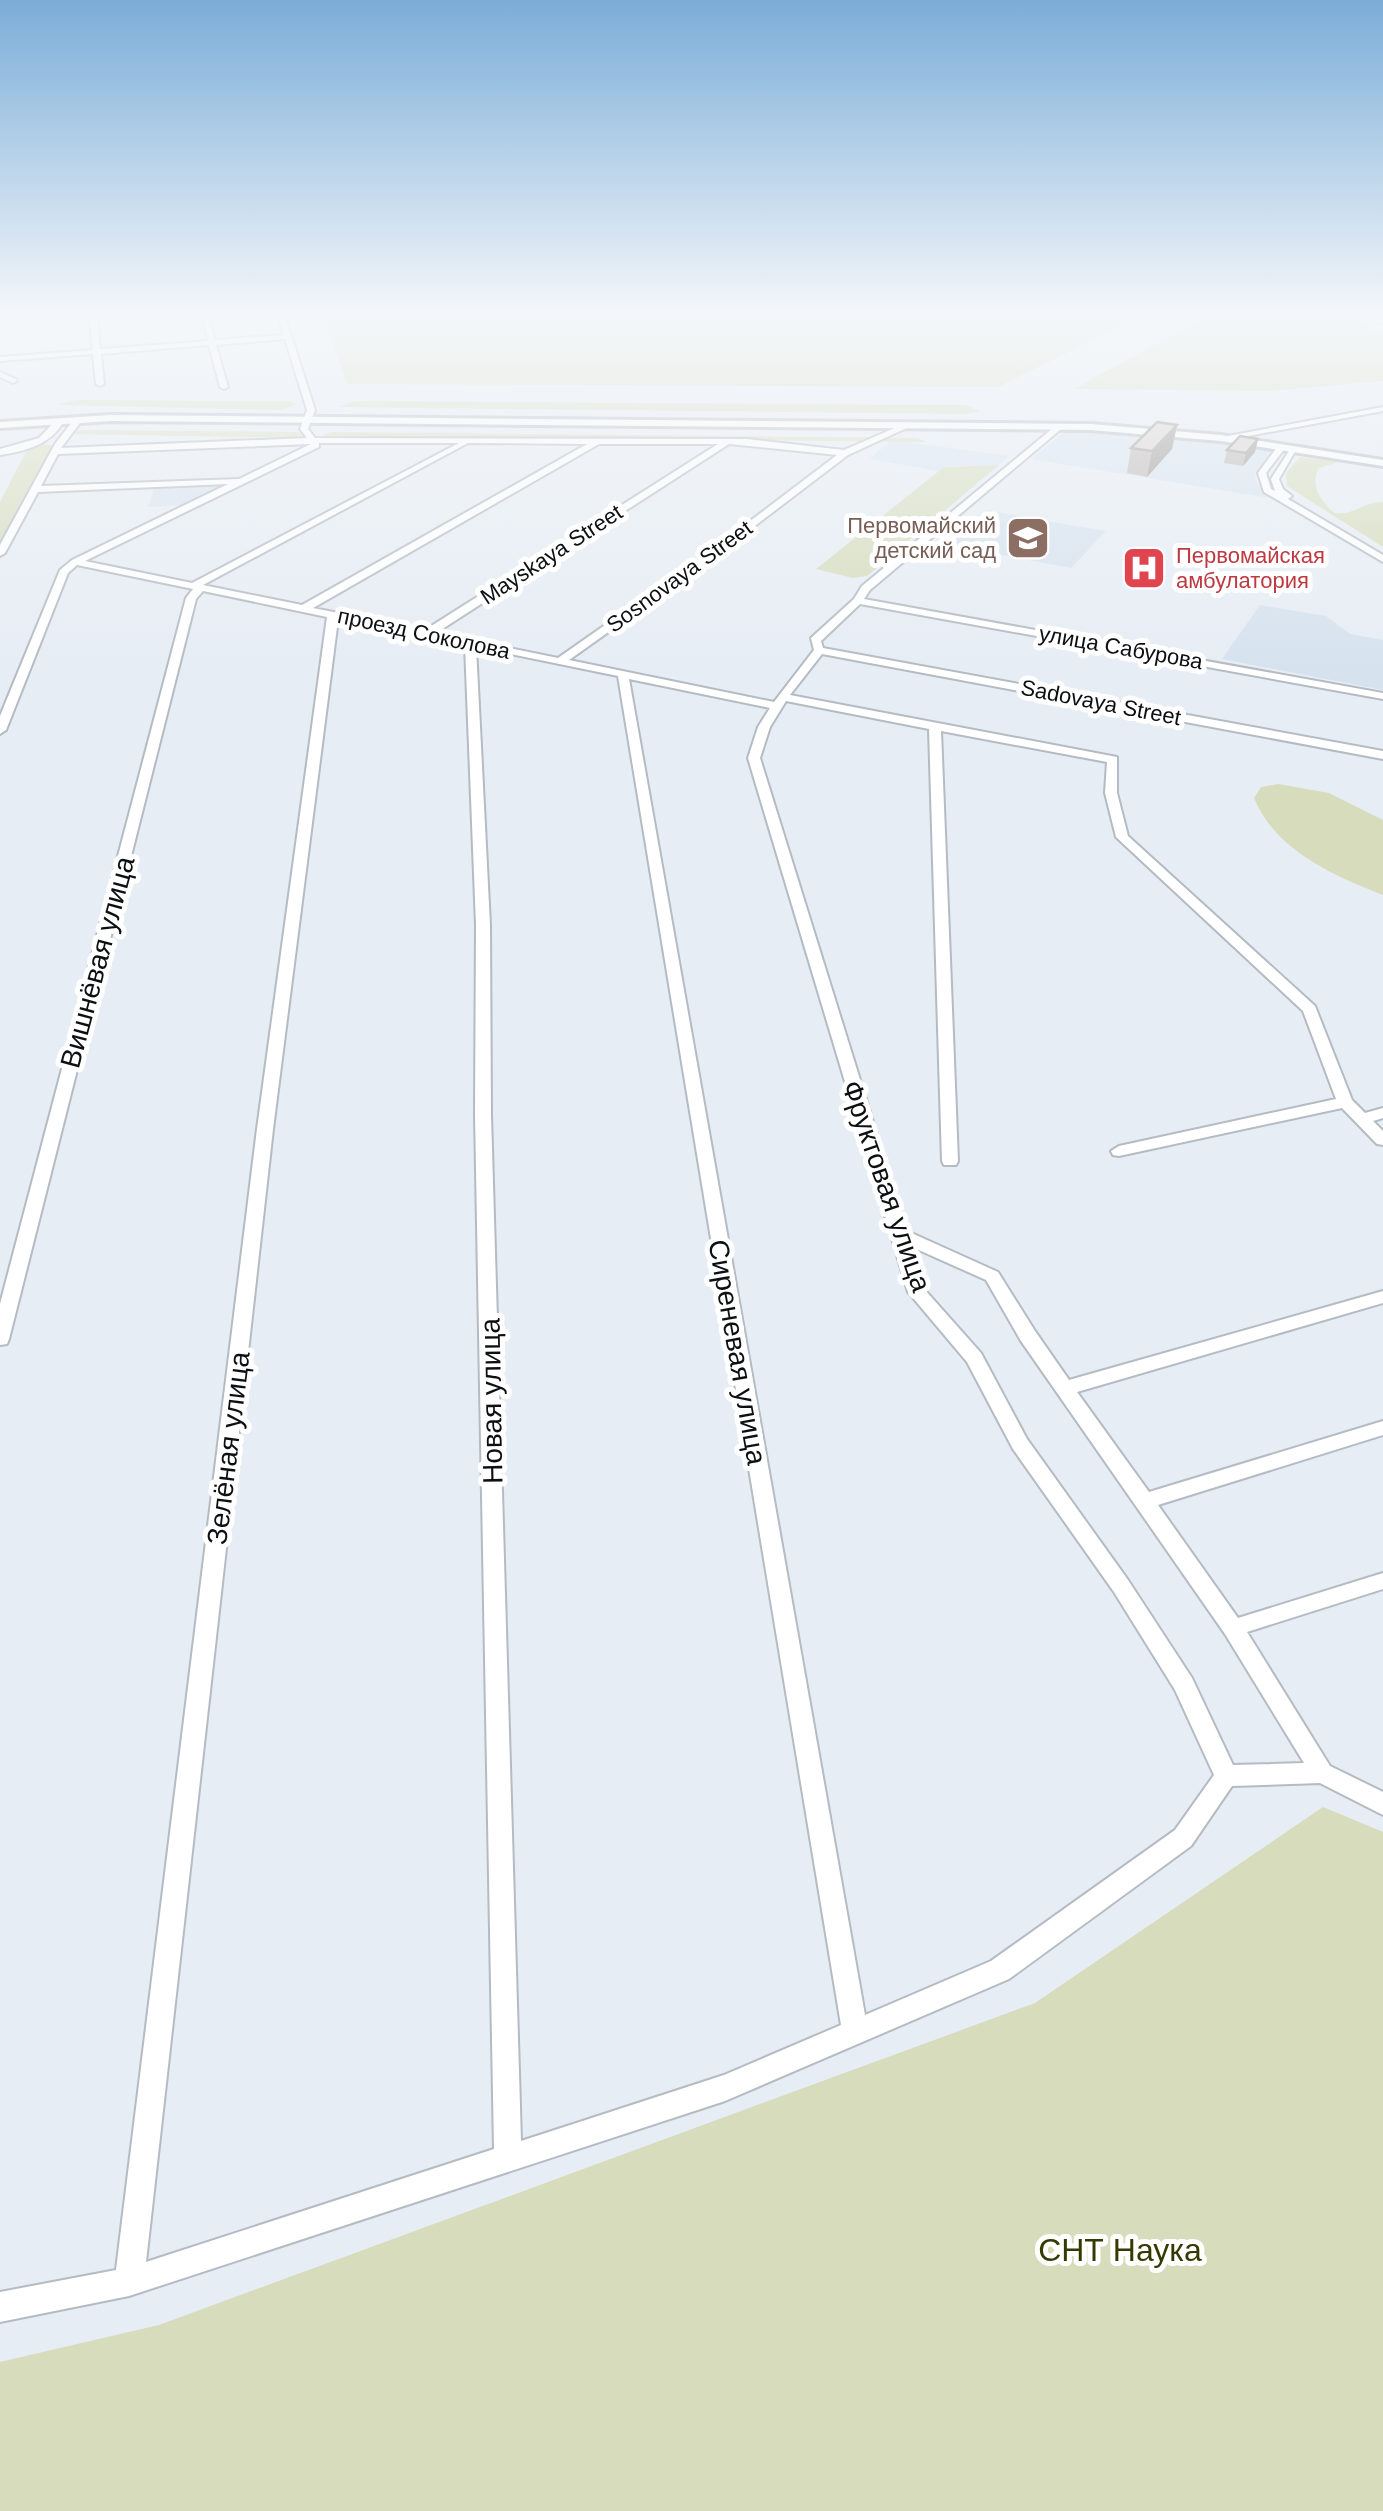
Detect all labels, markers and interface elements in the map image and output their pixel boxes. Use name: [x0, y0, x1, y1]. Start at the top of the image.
street label: Mayskaya Street: [476, 499, 627, 610]
place label: Первомайский детский сад: [847, 513, 996, 563]
street label: Sosnovaya Street: [602, 515, 757, 638]
school or university icon: Первомайский детский сад: [1005, 515, 1051, 561]
place label: Первомайская амбулатория: [1176, 543, 1325, 593]
hospital icon: Первомайская амбулатория: [1121, 545, 1167, 591]
street label: проезд Соколова: [335, 603, 513, 664]
street label: улица Сабурова: [1037, 621, 1206, 674]
street label: Sadovaya Street: [1019, 675, 1183, 730]
street label: Вишнёвая улица: [54, 852, 141, 1071]
street label: Фруктовая улица: [836, 1077, 937, 1296]
street label: Сиреневая улица: [702, 1237, 773, 1468]
street label: Новая улица: [475, 1317, 508, 1484]
street label: Зелёная улица: [201, 1349, 256, 1546]
park label: СНТ Наука: [1038, 2232, 1202, 2268]

